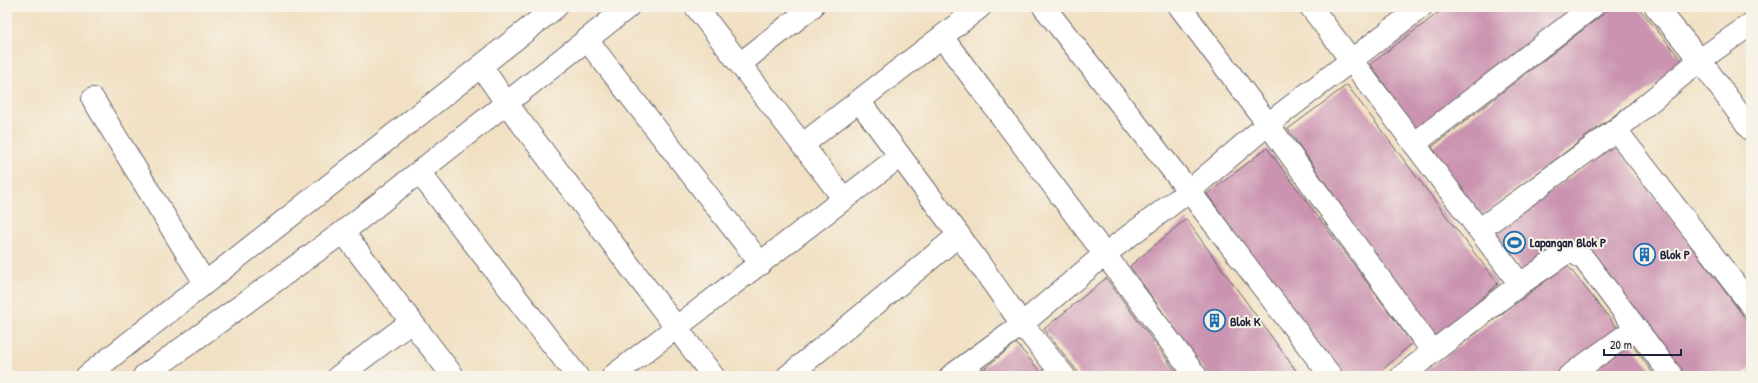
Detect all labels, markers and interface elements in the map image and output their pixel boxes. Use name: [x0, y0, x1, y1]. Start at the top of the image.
sports icon: Lapangan Blok P: [1502, 229, 1528, 255]
place label: Lapangan Blok P: [1530, 233, 1606, 252]
building icon: Blok P: [1631, 241, 1657, 267]
place label: Blok P: [1660, 245, 1690, 263]
building icon: Blok K: [1202, 308, 1228, 334]
place label: Blok K: [1230, 312, 1261, 330]
scale bar: [1604, 331, 1681, 357]
text: 20 m: [1610, 336, 1632, 353]

